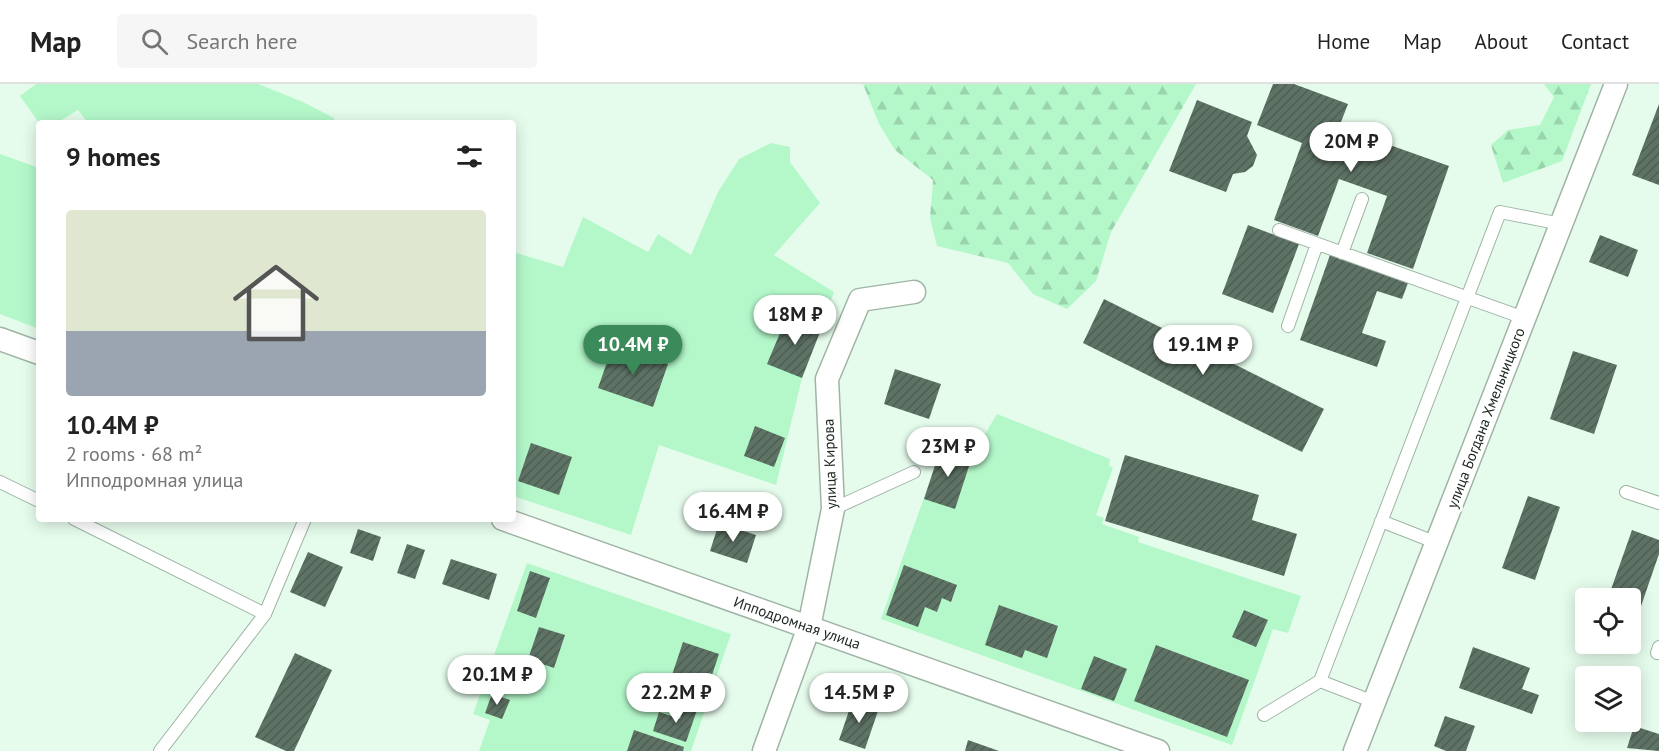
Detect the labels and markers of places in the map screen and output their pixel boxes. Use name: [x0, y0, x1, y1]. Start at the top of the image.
pin: 20M ₽: [1309, 122, 1393, 173]
pin: 18M ₽: [753, 295, 837, 346]
pin: 10.4M ₽: [578, 325, 688, 376]
pin: 19.1M ₽: [1148, 325, 1258, 376]
pin: 23M ₽: [906, 427, 990, 478]
pin: 16.4M ₽: [678, 492, 788, 543]
pin: 20.1M ₽: [442, 655, 552, 706]
pin: 22.2M ₽: [621, 673, 731, 724]
pin: 14.5M ₽: [804, 673, 914, 724]

